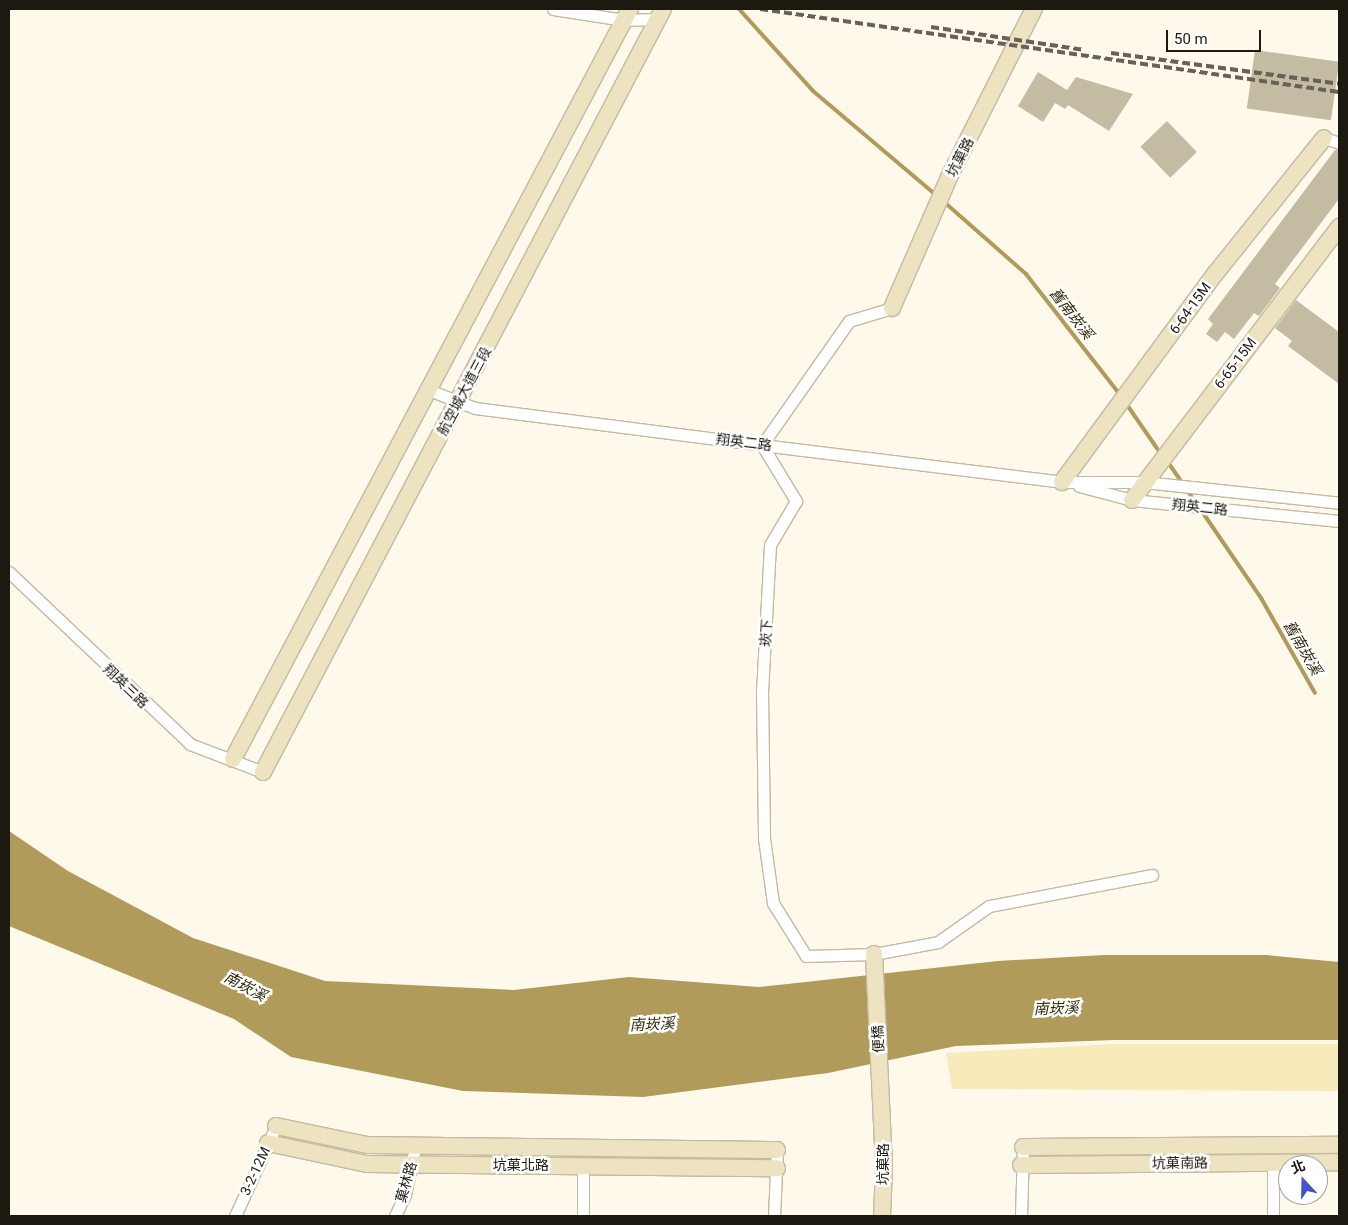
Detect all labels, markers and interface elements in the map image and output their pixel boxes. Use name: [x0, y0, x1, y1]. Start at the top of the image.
scale bar: [1168, 20, 1263, 52]
text: 50 m: [1174, 30, 1208, 48]
street label: 坑菓路: [943, 134, 977, 180]
street label: 6-64-15M: [1166, 279, 1214, 337]
water label: 舊南崁溪: [1045, 285, 1097, 343]
street label: 6-65-15M: [1210, 334, 1260, 392]
street label: 航空城大道三段: [434, 344, 494, 438]
street label: 翔英二路: [715, 430, 773, 454]
street label: 翔英二路: [1171, 496, 1229, 518]
street label: 崁下: [757, 618, 775, 648]
water label: 舊南崁溪: [1279, 618, 1325, 678]
street label: 翔英三路: [100, 661, 152, 711]
water label: 南崁溪: [221, 968, 269, 1006]
water label: 南崁溪: [1033, 999, 1079, 1019]
water label: 南崁溪: [629, 1015, 675, 1035]
street label: 便橋: [869, 1025, 887, 1053]
street label: 坑菓路: [875, 1143, 891, 1185]
street label: 3-2-12M: [237, 1144, 273, 1198]
street label: 坑菓南路: [1152, 1154, 1208, 1172]
north arrow: [1278, 1155, 1328, 1205]
street label: 坑菓北路: [493, 1157, 549, 1173]
text: 北: [1289, 1157, 1307, 1177]
street label: 菓林路: [392, 1159, 420, 1205]

